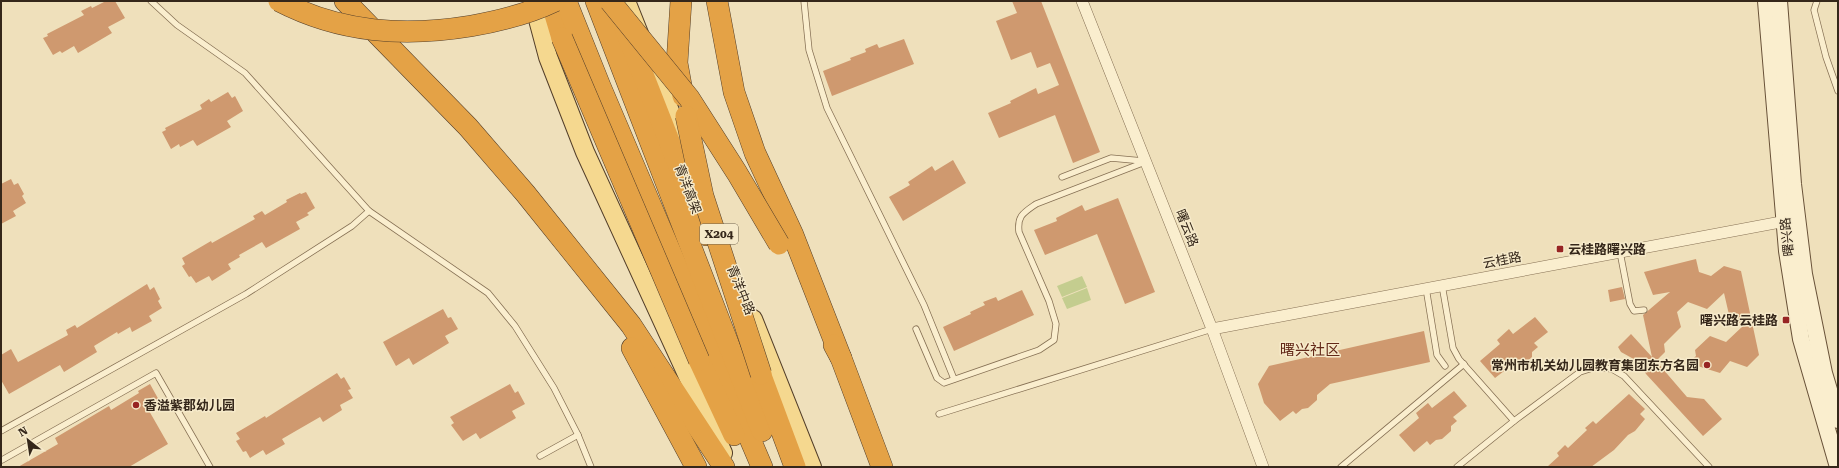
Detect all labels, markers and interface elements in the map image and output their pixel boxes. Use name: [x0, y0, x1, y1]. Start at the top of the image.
street label: 青洋高架: [672, 162, 704, 216]
street label: 曙云路: [1173, 207, 1201, 249]
street label: 曙兴路: [1778, 217, 1796, 257]
road number: X204: [700, 224, 738, 244]
place label: 云桂路曙兴路: [1568, 242, 1646, 257]
marker: 云桂路曙兴路: [1555, 244, 1565, 254]
street label: 云桂路: [1481, 249, 1523, 271]
street label: 青洋中路: [724, 263, 758, 317]
place label: 曙兴路云桂路: [1700, 313, 1778, 328]
marker: 曙兴路云桂路: [1781, 315, 1791, 325]
district label: 曙兴社区: [1280, 341, 1340, 359]
place label: 常州市机关幼儿园教育集团东方名园: [1491, 358, 1699, 373]
marker: 常州市机关幼儿园教育集团东方名园: [1702, 360, 1712, 370]
place label: 香溢紫郡幼儿园: [144, 398, 235, 413]
marker: 香溢紫郡幼儿园: [131, 400, 141, 410]
north arrow: [8, 420, 48, 460]
text: N: [16, 424, 31, 440]

